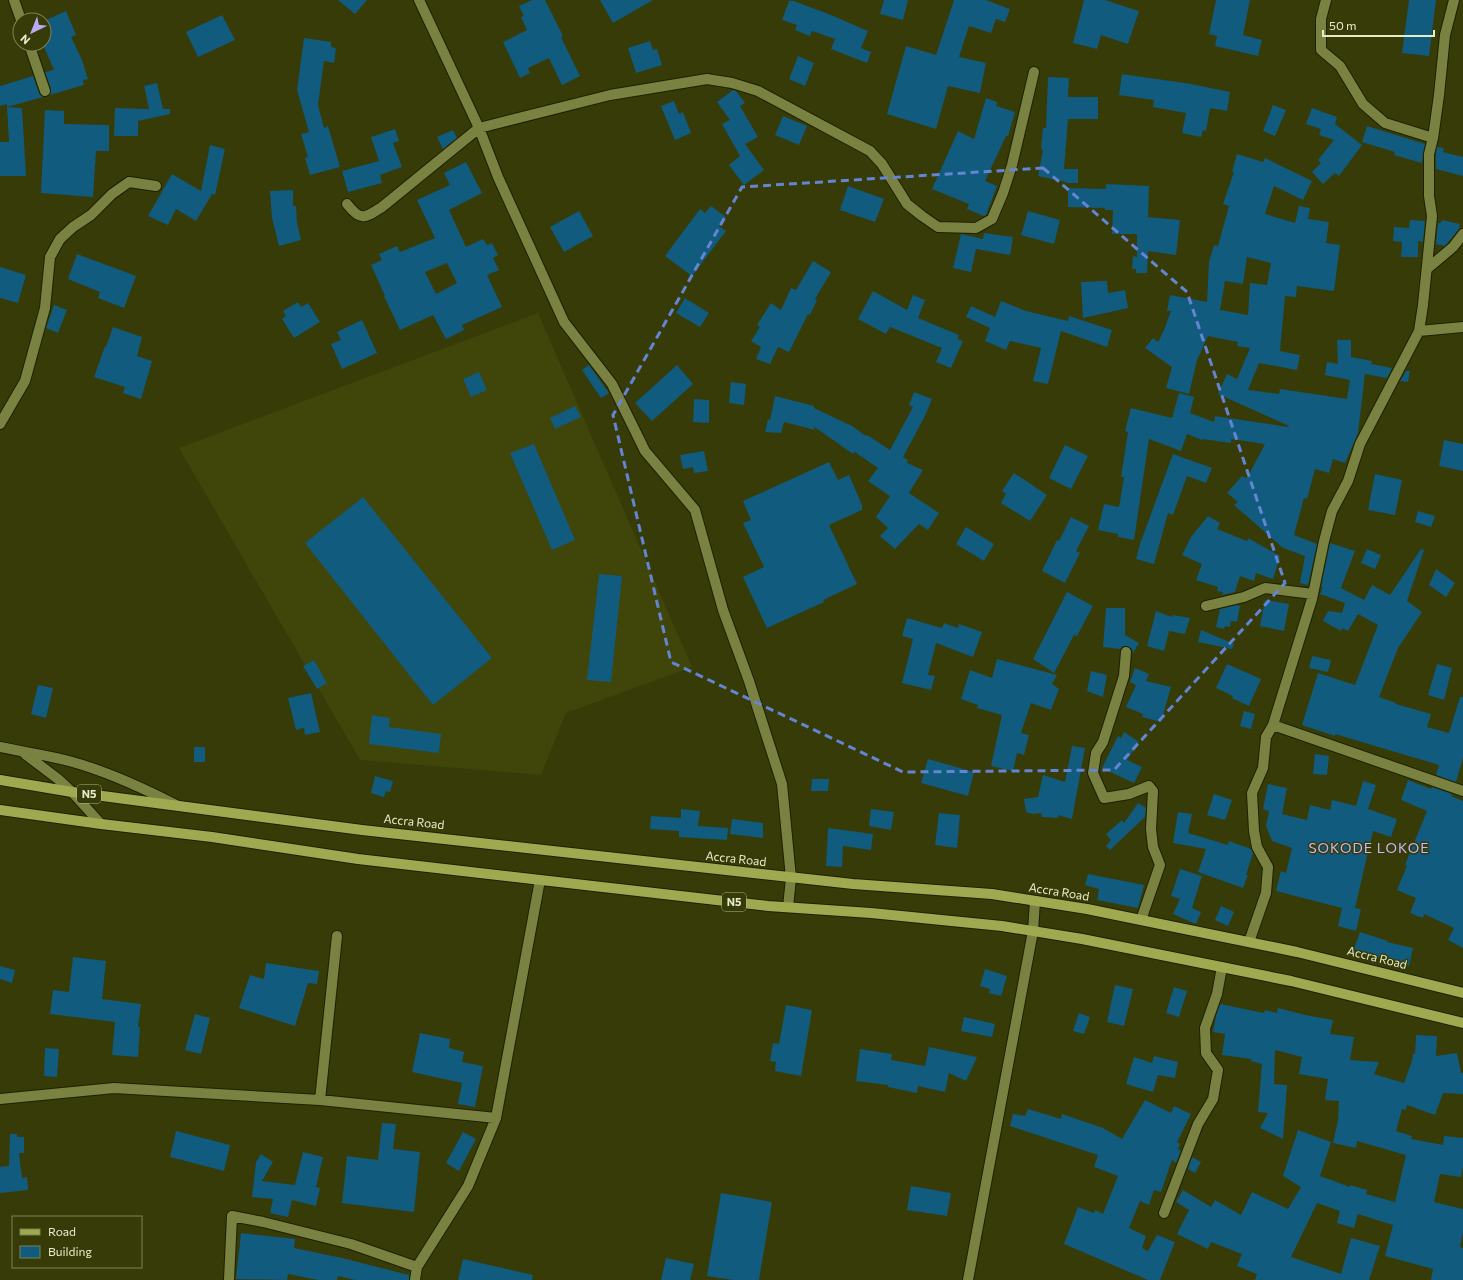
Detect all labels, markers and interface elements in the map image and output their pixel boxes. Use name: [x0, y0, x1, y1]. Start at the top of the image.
north arrow: [12, 12, 52, 52]
scale bar: [1323, 12, 1434, 38]
text: 50 m: [1329, 18, 1357, 32]
text: N: [17, 32, 32, 47]
road number: N5: [77, 785, 101, 803]
street label: Accra Road: [383, 811, 445, 831]
district label: SOKODE LOKOE: [1308, 839, 1430, 856]
street label: Accra Road: [705, 848, 767, 868]
street label: Accra Road: [1028, 879, 1091, 903]
road number: N5: [722, 893, 746, 911]
street label: Accra Road: [1346, 943, 1409, 971]
legend: [12, 1216, 142, 1268]
text: Road: [48, 1224, 76, 1238]
text: Building: [48, 1244, 92, 1258]

